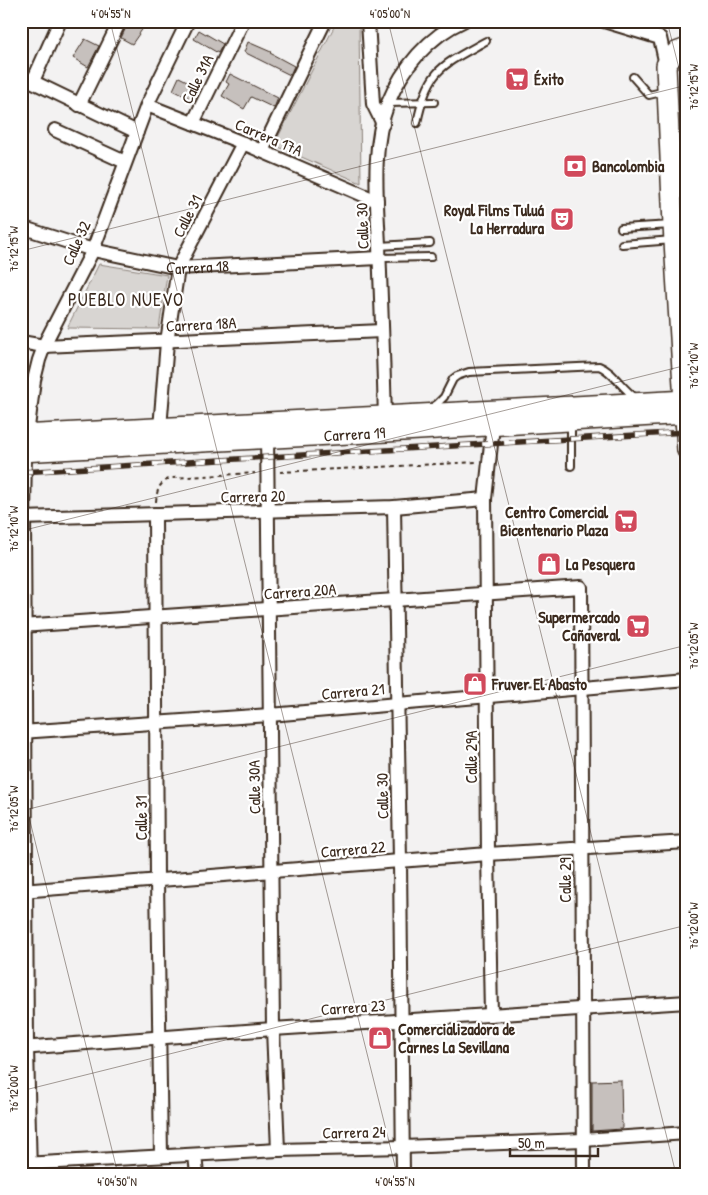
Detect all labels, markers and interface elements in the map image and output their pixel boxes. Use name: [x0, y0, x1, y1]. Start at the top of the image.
text: 4°04'55"N: [91, 5, 131, 22]
text: 4°05'00"N: [370, 5, 410, 22]
street label: Calle 31A: [176, 50, 219, 108]
text: 76°12'15"W: [685, 63, 702, 110]
supermarket icon: Éxito: [504, 66, 530, 92]
place label: Éxito: [534, 68, 564, 90]
street label: Carrera 17A: [232, 113, 306, 161]
bank icon: Bancolombia: [562, 153, 588, 179]
place label: Bancolombia: [592, 155, 665, 177]
street label: Calle 31: [167, 191, 207, 241]
place label: Royal Films Tuluá La Herradura: [444, 199, 545, 239]
street label: Calle 30: [350, 202, 374, 250]
theatre icon: Royal Films Tuluá La Herradura: [549, 206, 575, 232]
street label: Calle 32: [56, 217, 96, 269]
text: 76°12'15"W: [5, 225, 22, 272]
street label: Carrera 18: [164, 254, 229, 279]
district label: PUEBLO NUEVO: [68, 287, 184, 312]
street label: Carrera 18A: [165, 311, 237, 337]
text: 76°12'10"W: [685, 342, 702, 389]
street label: Carrera 19: [323, 421, 386, 446]
street label: Carrera 20: [221, 484, 285, 508]
place label: Centro Comercial Bicentenario Plaza: [500, 501, 609, 541]
text: 76°12'10"W: [5, 505, 22, 552]
supermarket icon: Centro Comercial Bicentenario Plaza: [613, 508, 639, 534]
shop icon: La Pesquera: [536, 551, 562, 577]
place label: La Pesquera: [566, 553, 635, 576]
street label: Carrera 20A: [263, 577, 337, 604]
place label: Supermercado Cañaveral: [538, 606, 621, 646]
supermarket icon: Supermercado Cañaveral: [625, 613, 651, 639]
text: 76°12'05"W: [685, 622, 702, 669]
shop icon: Fruver El Abasto: [462, 671, 488, 697]
place label: Fruver El Abasto: [491, 673, 588, 695]
street label: Carrera 21: [321, 677, 386, 705]
street label: Calle 29A: [460, 730, 482, 784]
street label: Calle 30A: [243, 760, 265, 814]
street label: Calle 30: [371, 773, 393, 819]
text: 76°12'05"W: [5, 785, 22, 832]
street label: Calle 31: [130, 795, 152, 840]
street label: Carrera 22: [320, 835, 387, 863]
street label: Calle 29: [554, 857, 576, 903]
text: 76°12'00"W: [685, 902, 702, 950]
street label: Carrera 23: [320, 994, 386, 1020]
place label: Comercializadora de Carnes La Sevillana: [398, 1018, 516, 1058]
shop icon: Comercializadora de Carnes La Sevillana: [367, 1025, 393, 1051]
text: 76°12'00"W: [5, 1065, 22, 1113]
street label: Carrera 24: [322, 1120, 386, 1144]
scale bar: [510, 1125, 598, 1157]
text: 50 m: [518, 1132, 545, 1153]
text: 4°04'50"N: [97, 1173, 137, 1190]
text: 4°04'55"N: [375, 1173, 415, 1190]

